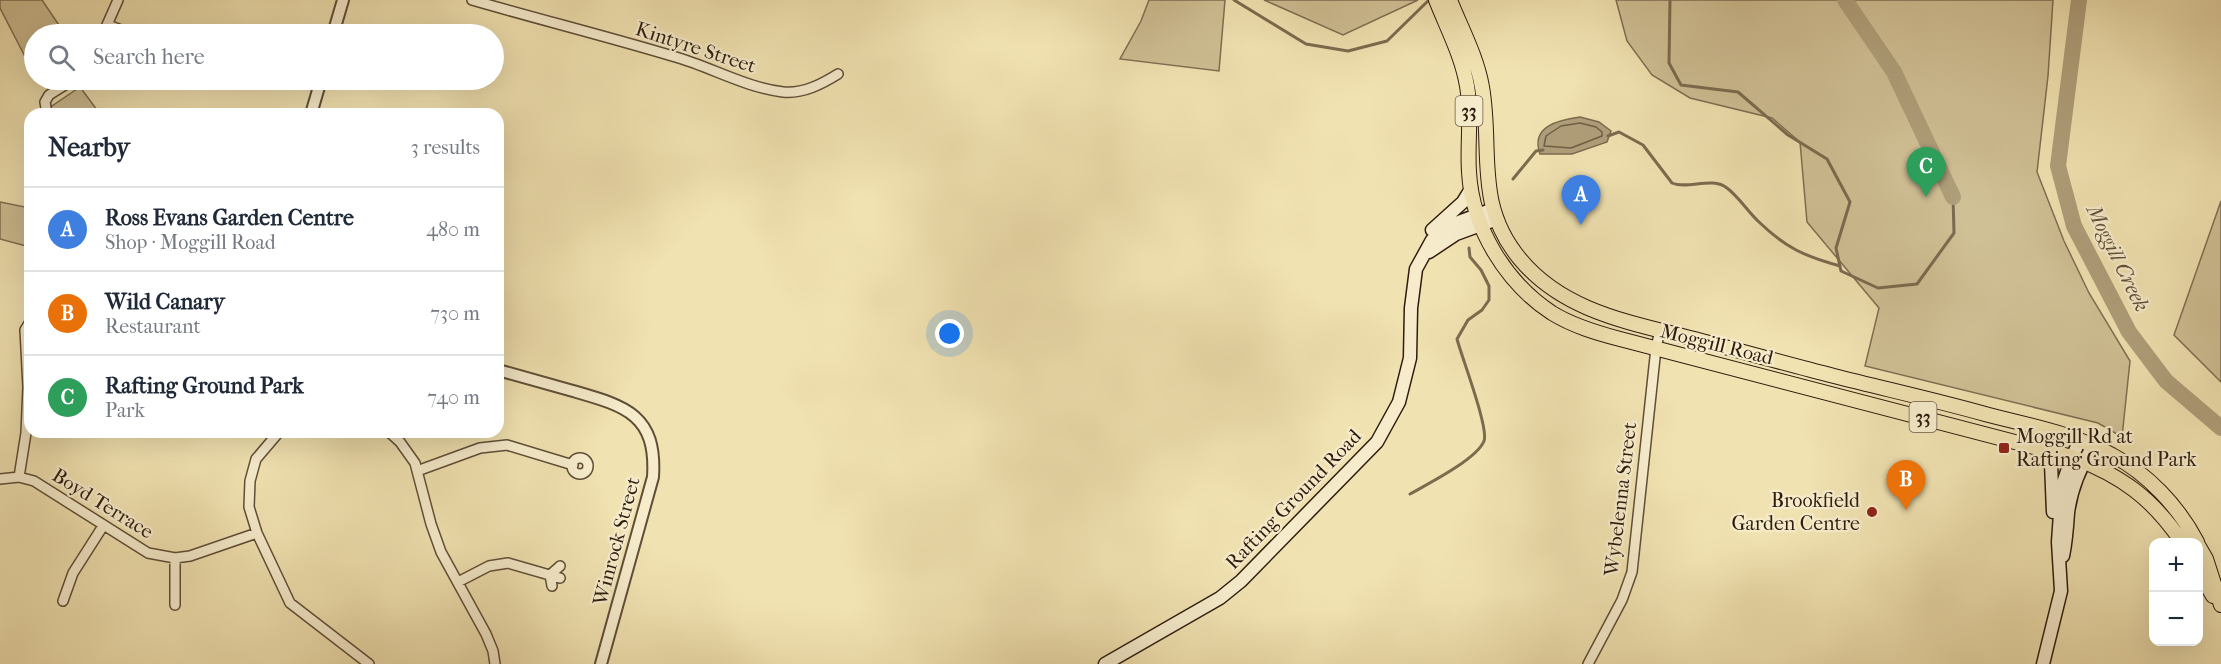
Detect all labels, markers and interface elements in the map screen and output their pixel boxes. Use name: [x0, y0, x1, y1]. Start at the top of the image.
street label: Kintyre Street: [633, 17, 759, 78]
search box: [24, 24, 504, 90]
icon: search: [45, 41, 78, 74]
text: Search here: [93, 44, 205, 70]
road number: 33: [1456, 96, 1482, 126]
text: Nearby: [48, 132, 130, 163]
text: 3 results: [411, 136, 480, 159]
pin: C: [1906, 148, 1946, 197]
pin: A: [1562, 176, 1600, 225]
water label: Moggill Creek: [2081, 199, 2154, 315]
text: Ross Evans Garden Centre: [105, 205, 354, 231]
text: A: [61, 218, 74, 241]
text: 480 m: [426, 218, 480, 241]
text: Shop · Moggill Road: [105, 231, 276, 254]
text: Wild Canary: [105, 289, 225, 315]
text: B: [61, 302, 74, 325]
text: 730 m: [430, 302, 480, 325]
text: Restaurant: [105, 315, 201, 338]
your location: [935, 319, 964, 348]
street label: Moggill Road: [1658, 319, 1777, 370]
text: Rafting Ground Park: [105, 373, 304, 399]
text: C: [61, 386, 74, 409]
text: 740 m: [427, 386, 480, 409]
text: Park: [105, 399, 145, 422]
road number: 33: [1910, 402, 1936, 432]
street label: Wybelenna Street: [1600, 421, 1641, 578]
street label: Rafting Ground Road: [1221, 424, 1367, 574]
place label: Moggill Rd at Rafting Ground Park: [2016, 425, 2197, 471]
marker: Moggill Rd at Rafting Ground Park: [1997, 441, 2011, 455]
pin: B: [1886, 460, 1926, 510]
street label: Boyd Terrace: [48, 463, 157, 544]
street label: Winrock Street: [588, 475, 645, 609]
place label: Brookfield Garden Centre: [1731, 489, 1861, 535]
marker: Brookfield Garden Centre: [1865, 505, 1879, 519]
map controls: [2149, 538, 2203, 646]
button: +: [2149, 538, 2203, 592]
button: −: [2149, 592, 2203, 646]

